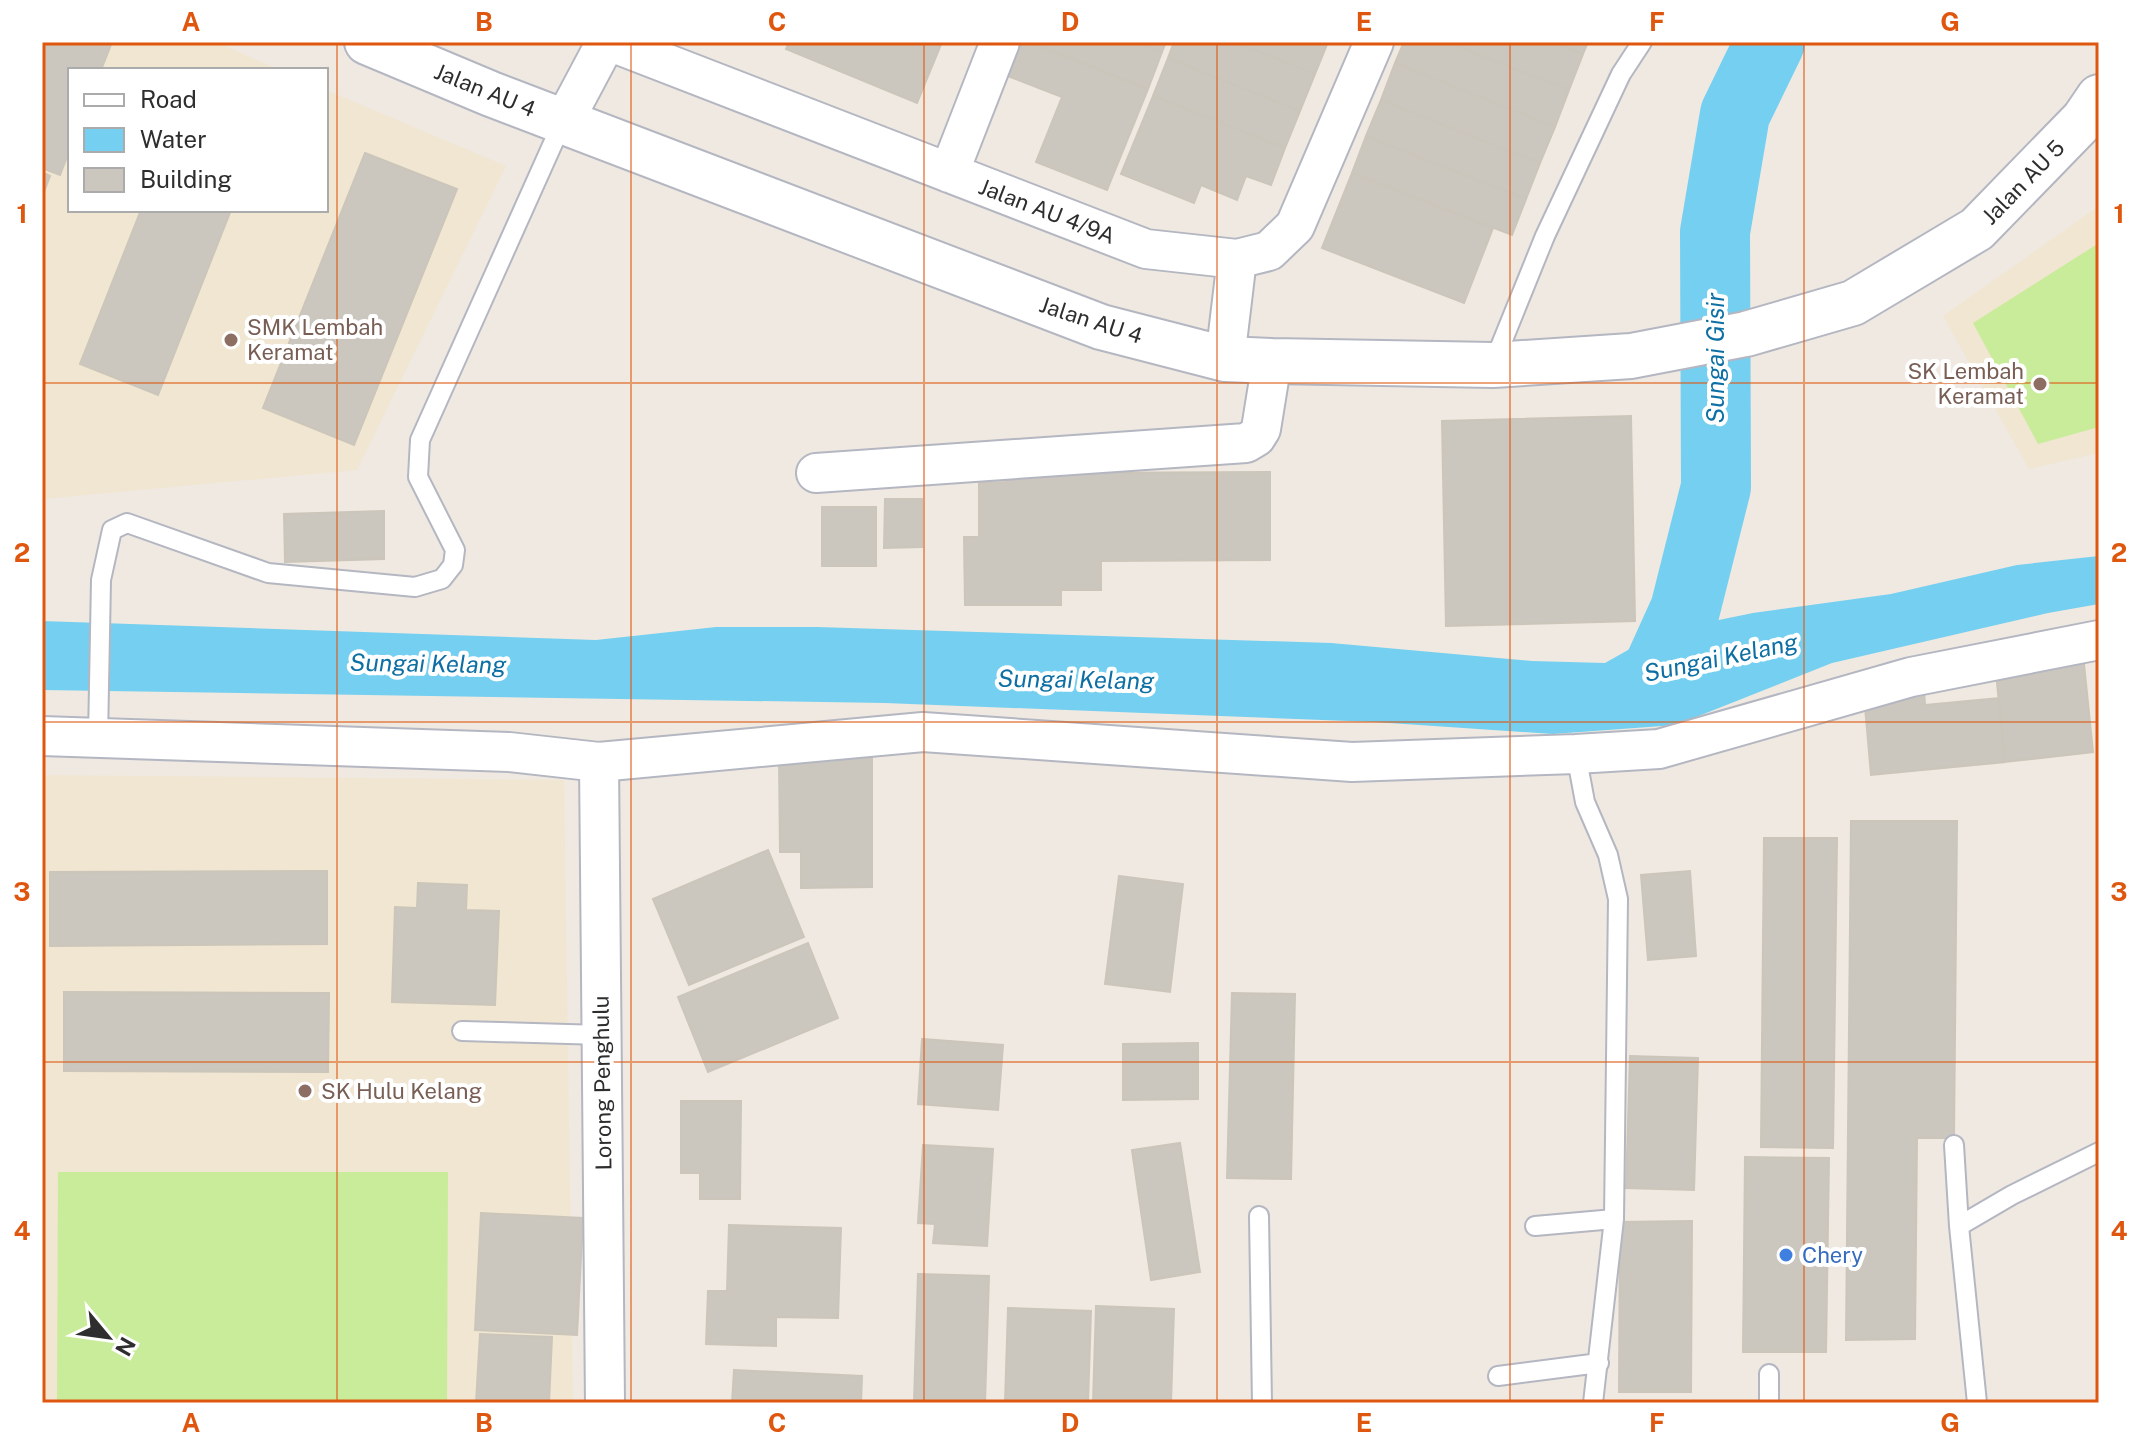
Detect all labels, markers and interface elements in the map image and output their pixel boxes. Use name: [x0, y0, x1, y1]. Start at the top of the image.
text: A: [182, 6, 201, 37]
text: B: [475, 6, 493, 37]
text: C: [768, 6, 786, 37]
text: D: [1061, 6, 1079, 37]
text: E: [1356, 6, 1372, 37]
text: F: [1649, 6, 1665, 37]
text: G: [1940, 6, 1960, 37]
street label: Jalan AU 4: [431, 58, 540, 122]
legend: [68, 68, 328, 212]
text: Road: [140, 85, 197, 113]
text: Water: [140, 125, 207, 153]
street label: Jalan AU 5: [1976, 134, 2070, 230]
text: Building: [140, 165, 232, 193]
street label: Jalan AU 4/9A: [975, 173, 1119, 249]
text: 1: [16, 198, 28, 229]
text: 1: [2113, 198, 2125, 229]
street label: Jalan AU 4: [1036, 291, 1146, 349]
water label: Sungai Gisir: [1701, 292, 1729, 423]
place label: SMK Lembah Keramat: [247, 314, 383, 365]
marker: SMK Lembah Keramat: [222, 331, 240, 349]
place label: SK Lembah Keramat: [1907, 358, 2024, 409]
marker: SK Lembah Keramat: [2031, 375, 2049, 393]
text: 2: [14, 537, 30, 568]
text: 2: [2111, 537, 2127, 568]
water label: Sungai Kelang: [1641, 627, 1801, 687]
water label: Sungai Kelang: [349, 648, 507, 678]
water label: Sungai Kelang: [997, 664, 1155, 694]
text: 3: [13, 876, 31, 907]
text: 3: [2110, 876, 2128, 907]
street label: Lorong Penghulu: [587, 995, 617, 1171]
place label: SK Hulu Kelang: [321, 1078, 482, 1104]
marker: SK Hulu Kelang: [296, 1082, 314, 1100]
text: 4: [13, 1215, 31, 1246]
text: 4: [2110, 1215, 2128, 1246]
place label: Chery: [1802, 1242, 1863, 1268]
marker: Chery: [1777, 1246, 1795, 1264]
north arrow: [68, 1297, 148, 1377]
text: N: [110, 1333, 141, 1361]
text: A: [182, 1407, 201, 1438]
text: B: [475, 1407, 493, 1438]
text: C: [768, 1407, 786, 1438]
text: D: [1061, 1407, 1079, 1438]
text: E: [1356, 1407, 1372, 1438]
text: F: [1649, 1407, 1665, 1438]
text: G: [1940, 1407, 1960, 1438]

